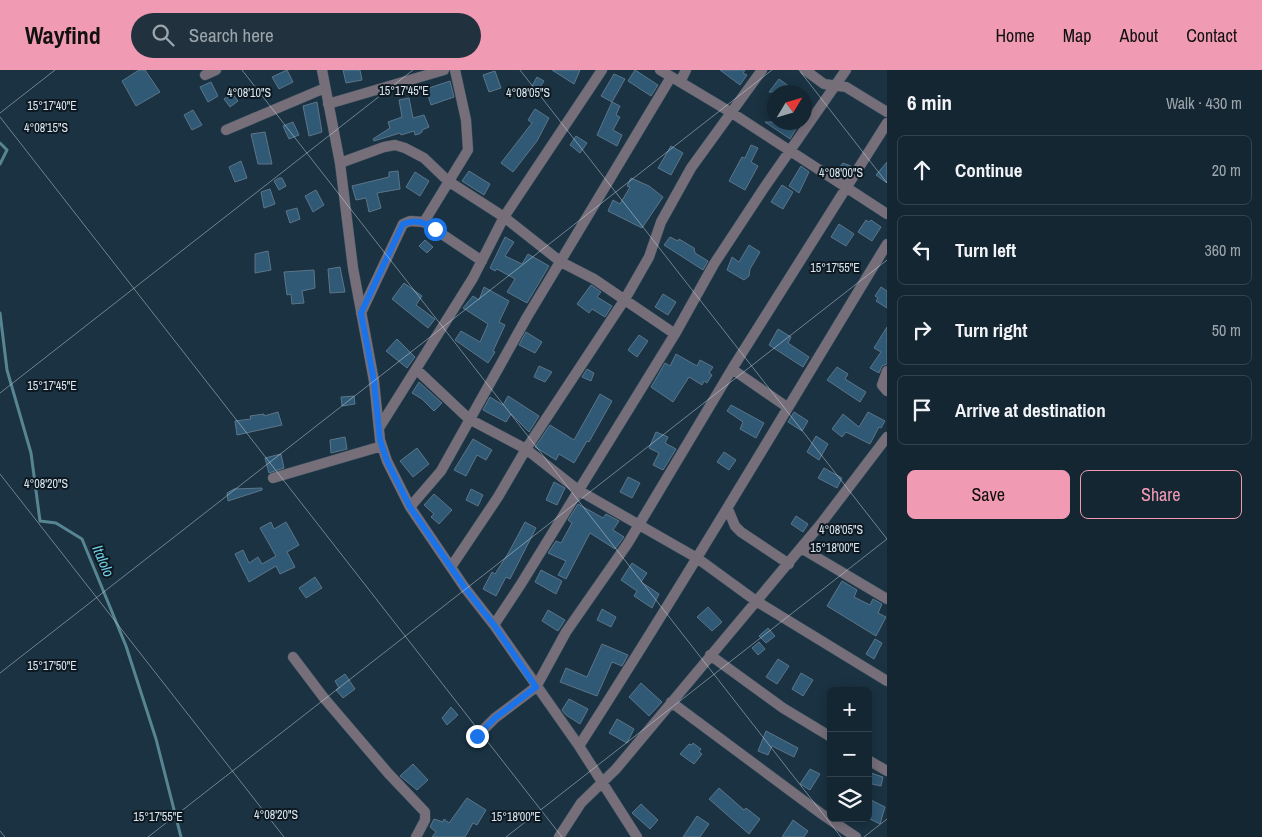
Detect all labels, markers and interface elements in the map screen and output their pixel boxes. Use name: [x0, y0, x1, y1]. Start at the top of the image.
search box: [131, 13, 481, 58]
text: Wayfind: [25, 19, 101, 51]
icon: search: [149, 21, 177, 49]
text: Search here: [189, 22, 274, 48]
text: Home: [995, 23, 1035, 48]
text: Map: [1063, 23, 1092, 48]
text: About: [1120, 23, 1158, 48]
text: Contact: [1186, 23, 1237, 48]
text: 15°17'45"E: [379, 83, 429, 99]
text: 4°08'10"S: [227, 85, 271, 101]
text: 4°08'05"S: [506, 85, 550, 101]
north arrow: [767, 85, 812, 130]
text: 6 min: [907, 88, 952, 117]
text: Walk · 430 m: [1166, 92, 1242, 114]
text: 15°17'40"E: [27, 98, 77, 114]
text: 4°08'15"S: [24, 120, 68, 136]
icon: ahead: [908, 156, 936, 184]
text: Continue: [955, 157, 1023, 183]
text: 20 m: [1212, 159, 1241, 181]
text: 4°08'00"S: [819, 165, 863, 181]
route start: [424, 218, 447, 241]
icon: left: [908, 236, 936, 264]
text: Turn left: [955, 237, 1016, 263]
text: 360 m: [1205, 239, 1241, 261]
text: 15°17'55"E: [810, 260, 860, 276]
icon: right: [908, 316, 936, 344]
text: Turn right: [955, 317, 1027, 343]
text: 50 m: [1212, 319, 1241, 341]
text: 15°17'45"E: [27, 378, 77, 394]
icon: arrive: [908, 396, 936, 424]
text: Arrive at destination: [955, 397, 1106, 423]
button: Save: [907, 470, 1070, 519]
button: Share: [1080, 470, 1242, 519]
text: 4°08'20"S: [24, 476, 68, 492]
text: 4°08'05"S: [819, 522, 863, 538]
text: 15°18'00"E: [810, 540, 860, 556]
water label: Italolo: [87, 542, 120, 580]
text: 15°17'50"E: [27, 658, 77, 674]
map controls: [827, 687, 872, 822]
button: +: [827, 687, 872, 732]
route end: [466, 725, 489, 748]
button: −: [827, 732, 872, 777]
button: layers: [827, 777, 872, 822]
text: 4°08'20"S: [254, 807, 298, 823]
text: 15°17'55"E: [133, 809, 183, 825]
text: 15°18'00"E: [491, 809, 541, 825]

